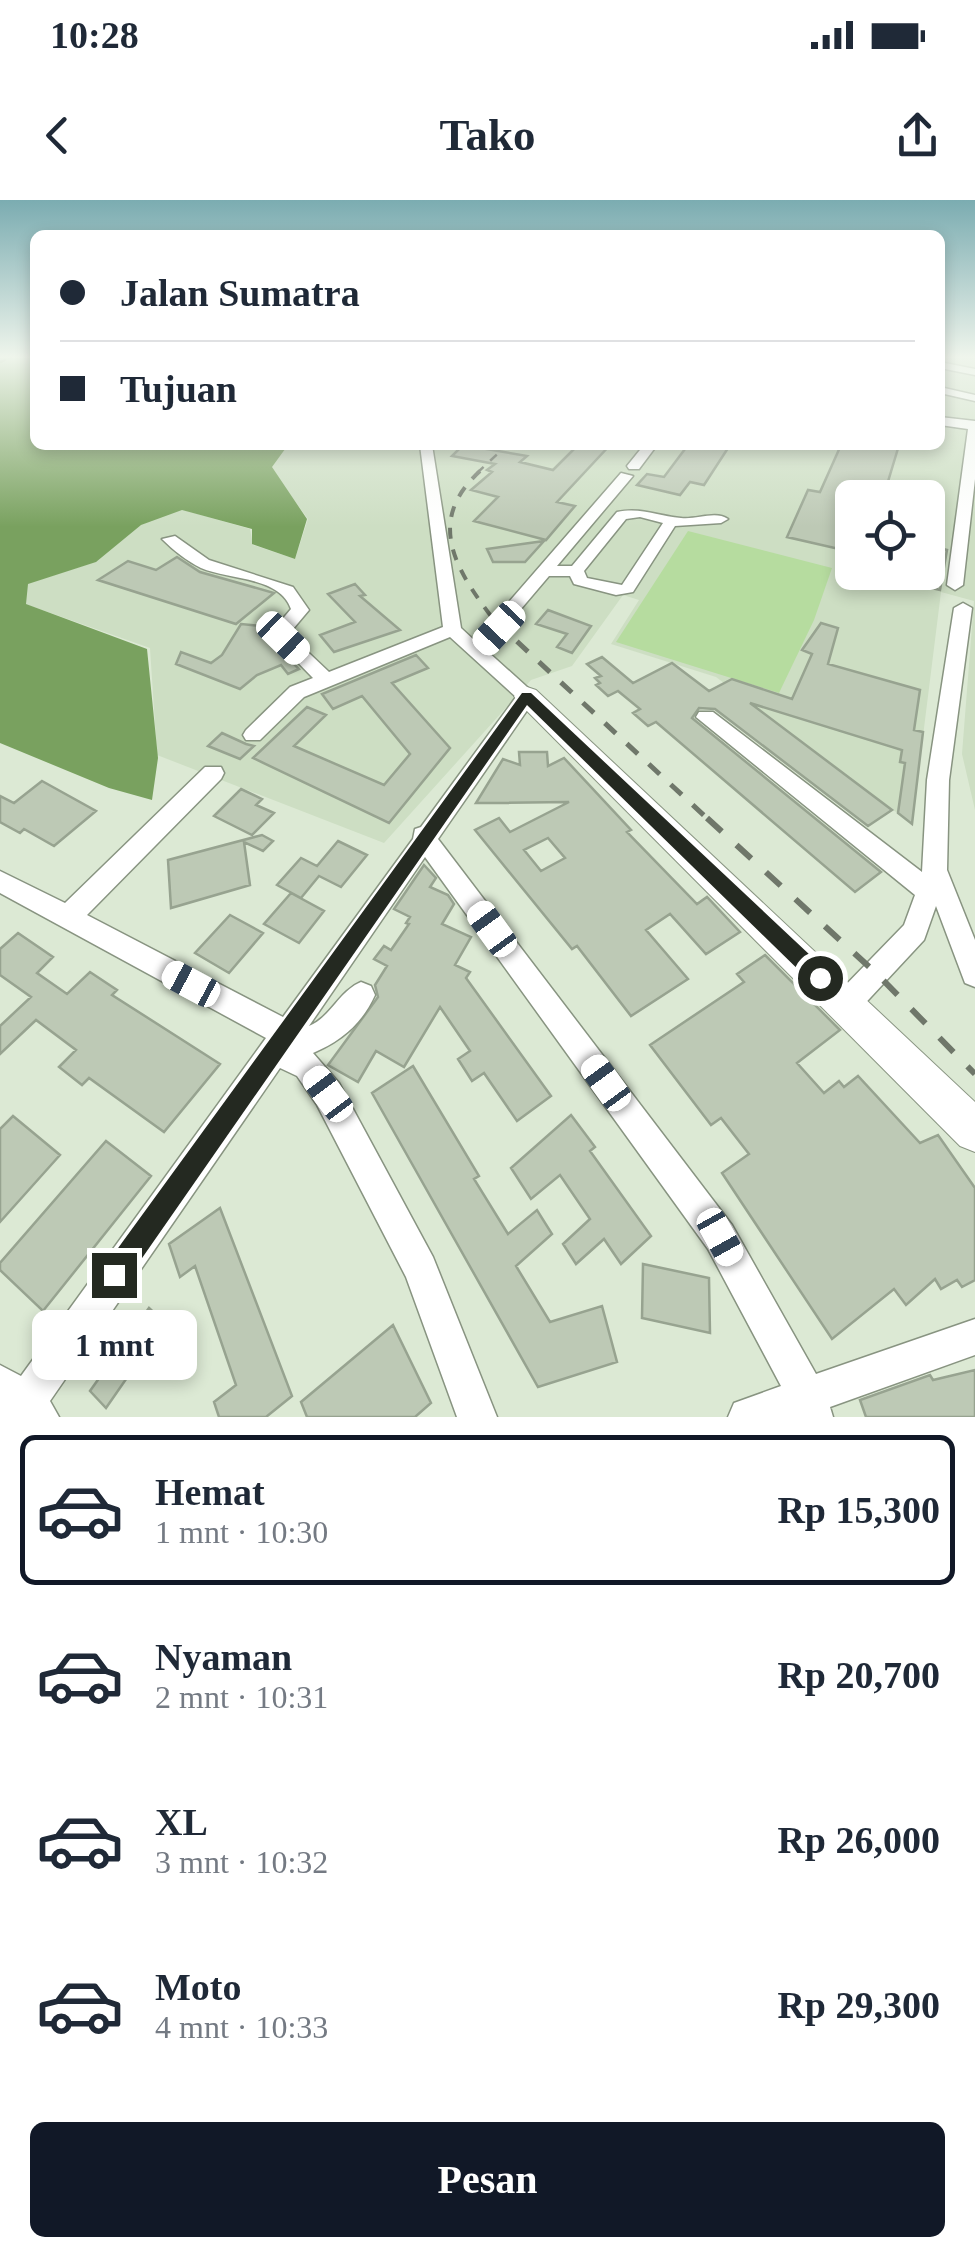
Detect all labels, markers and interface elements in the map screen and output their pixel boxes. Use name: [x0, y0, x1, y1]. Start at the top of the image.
text: 10:28: [50, 14, 139, 56]
icon: back: [30, 108, 85, 163]
icon: share: [890, 108, 945, 163]
text: Tako: [440, 110, 535, 160]
text: Jalan Sumatra: [120, 272, 360, 314]
text: Tujuan: [120, 368, 237, 410]
map controls: [835, 480, 945, 590]
button: locate: [835, 480, 945, 590]
car: [468, 596, 530, 660]
car: [251, 606, 315, 670]
car: [462, 896, 522, 962]
route start: [798, 956, 843, 1001]
car: [157, 957, 225, 1011]
car: [576, 1050, 636, 1116]
car: [298, 1061, 358, 1127]
car: [692, 1203, 748, 1271]
route end: [92, 1253, 137, 1298]
callout: 1 mnt: [32, 1310, 196, 1380]
text: 1 mnt: [75, 1327, 154, 1363]
icon: car: [35, 1465, 125, 1555]
text: Hemat: [155, 1471, 265, 1513]
text: Rp 15,300: [777, 1489, 940, 1531]
text: 1 mnt · 10:30: [155, 1514, 328, 1550]
icon: car: [35, 1630, 125, 1720]
text: Nyaman: [155, 1636, 292, 1678]
text: Rp 20,700: [777, 1654, 940, 1696]
text: 2 mnt · 10:31: [155, 1679, 328, 1715]
icon: car: [35, 1795, 125, 1885]
text: XL: [155, 1801, 208, 1843]
text: Rp 26,000: [777, 1819, 940, 1861]
text: 3 mnt · 10:32: [155, 1844, 328, 1880]
icon: car: [35, 1960, 125, 2050]
text: Moto: [155, 1966, 242, 2008]
text: Rp 29,300: [777, 1984, 940, 2026]
text: 4 mnt · 10:33: [155, 2009, 328, 2045]
button: Pesan: [30, 2122, 945, 2237]

